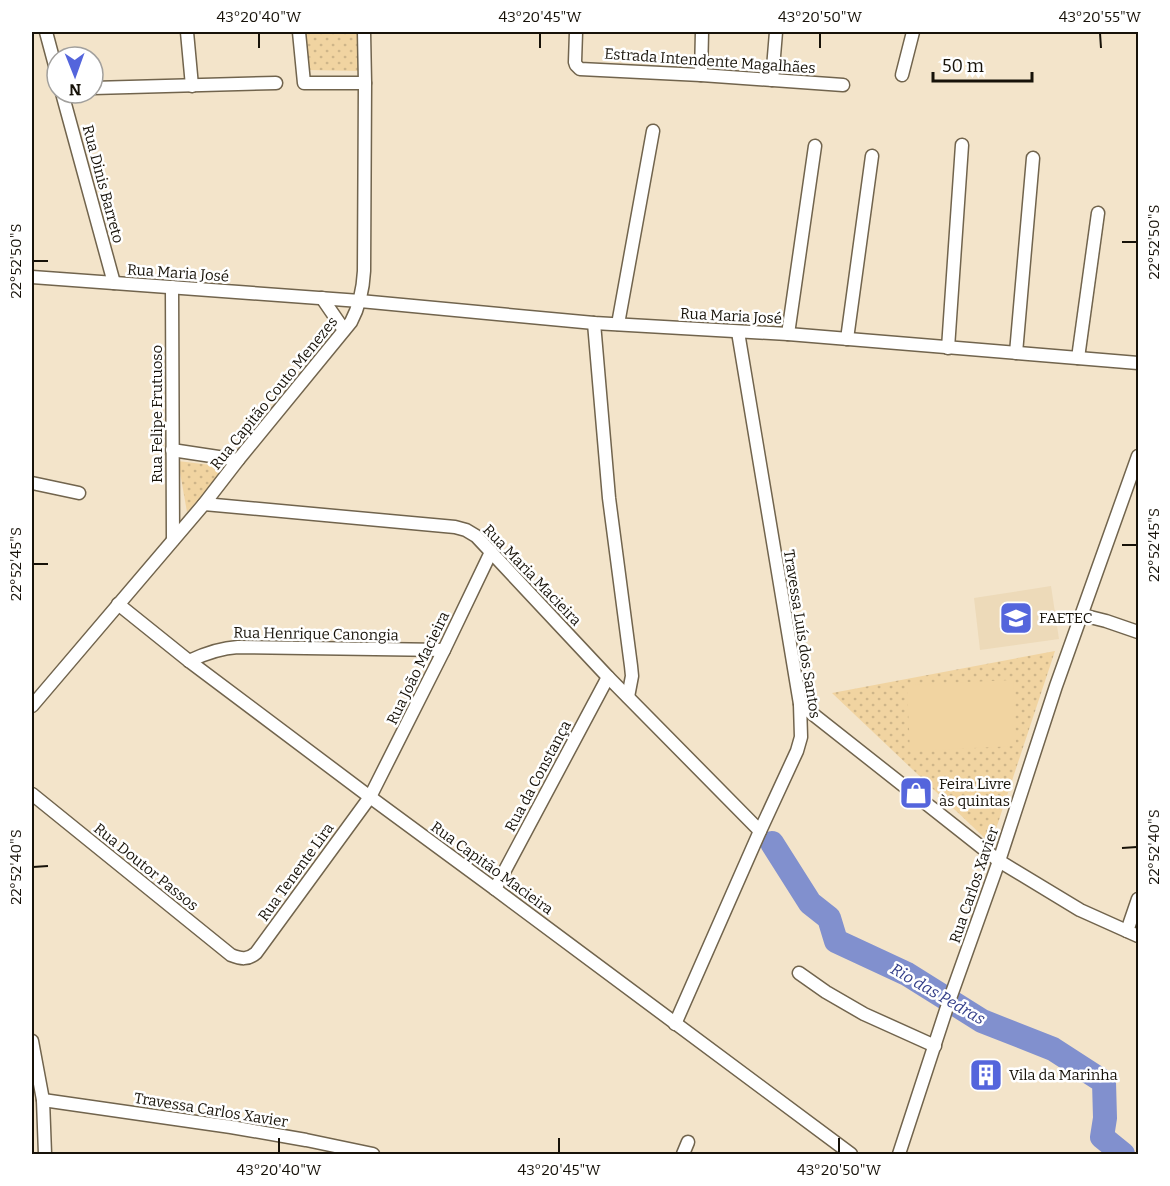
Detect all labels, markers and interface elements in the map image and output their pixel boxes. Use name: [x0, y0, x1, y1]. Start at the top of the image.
text: 43°20'40"W: [217, 8, 302, 26]
text: 43°20'45"W: [498, 8, 582, 26]
text: 43°20'50"W: [778, 8, 863, 26]
text: 43°20'55"W: [1059, 8, 1142, 26]
north arrow: [45, 45, 105, 105]
street label: Estrada Intendente Magalhães: [604, 45, 816, 77]
scale bar: [933, 45, 1032, 83]
text: 50 m: [942, 55, 984, 77]
text: N: [69, 80, 82, 99]
street label: Rua Dinis Barreto: [79, 123, 127, 245]
text: 22°52'50"S: [1145, 205, 1163, 279]
text: 22°52'50"S: [7, 224, 25, 298]
street label: Rua Maria José: [126, 260, 230, 286]
street label: Rua Maria José: [680, 304, 782, 328]
street label: Rua Capitão Couto Menezes: [207, 313, 341, 473]
street label: Rua Felipe Frutuoso: [148, 345, 166, 483]
text: 22°52'45"S: [1145, 508, 1163, 582]
street label: Rua Maria Macieira: [479, 521, 585, 629]
text: 22°52'45"S: [7, 527, 25, 601]
street label: Travessa Luís dos Santos: [780, 548, 824, 720]
school or university icon: FAETEC: [998, 600, 1034, 636]
street label: Rua João Macieira: [383, 608, 453, 728]
place label: FAETEC: [1039, 609, 1092, 627]
street label: Rua Henrique Canongia: [233, 624, 399, 644]
street label: Rua da Constança: [501, 717, 575, 835]
shop icon: Feira Livre às quintas: [898, 775, 934, 811]
place label: Feira Livre às quintas: [939, 775, 1011, 810]
text: 22°52'40"S: [1145, 809, 1163, 885]
street label: Rua Capitão Macieira: [427, 818, 557, 918]
street label: Rua Doutor Passos: [90, 819, 202, 915]
street label: Rua Tenente Lira: [254, 819, 338, 925]
street label: Rua Carlos Xavier: [946, 824, 1002, 946]
text: 22°52'40"S: [7, 829, 25, 905]
water label: Rio das Pedras: [888, 959, 989, 1029]
building icon: Vila da Marinha: [968, 1057, 1004, 1093]
place label: Vila da Marinha: [1009, 1066, 1118, 1084]
street label: Travessa Carlos Xavier: [133, 1089, 290, 1131]
text: 43°20'40"W: [237, 1161, 322, 1179]
text: 43°20'45"W: [517, 1161, 601, 1179]
text: 43°20'50"W: [797, 1161, 882, 1179]

